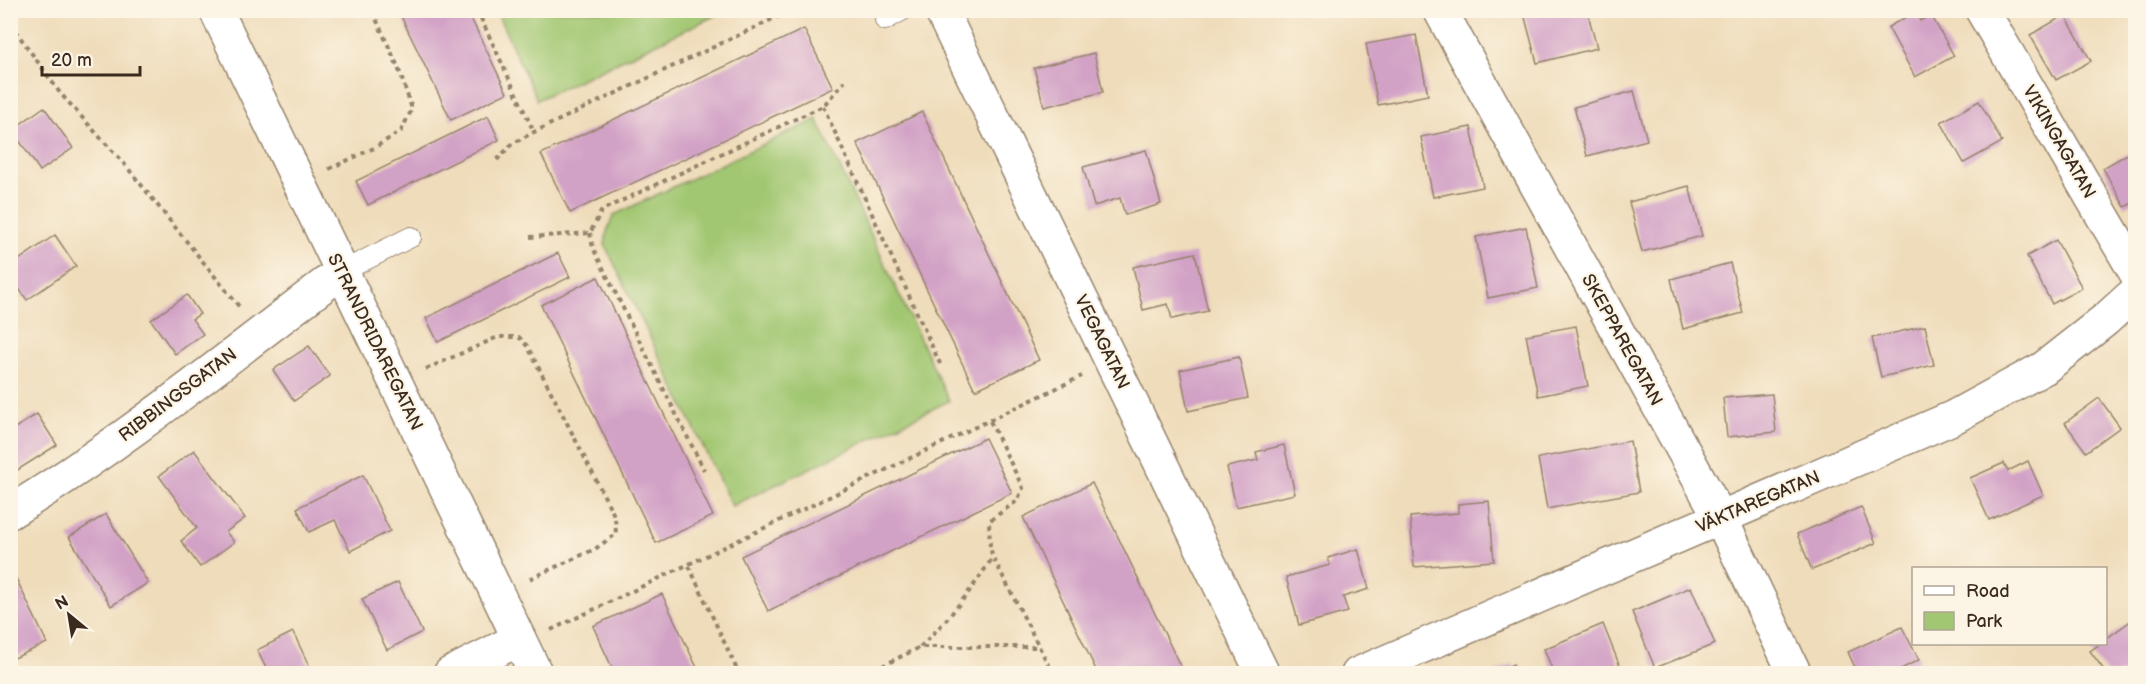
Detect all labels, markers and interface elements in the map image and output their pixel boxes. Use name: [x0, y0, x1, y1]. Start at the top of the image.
scale bar: [42, 39, 140, 77]
text: 20 m: [51, 50, 92, 71]
street label: VIKINGAGATAN: [2018, 82, 2100, 202]
street label: STRANDRIDAREGATAN: [323, 250, 427, 434]
street label: SKEPPAREGATAN: [1577, 271, 1667, 409]
street label: VEGAGATAN: [1070, 291, 1134, 393]
street label: RIBBINGSGATAN: [115, 344, 241, 446]
street label: VÄKTAREGATAN: [1693, 466, 1823, 538]
legend: [1912, 567, 2107, 645]
text: Road: [1966, 581, 2010, 602]
north arrow: [39, 585, 99, 645]
text: N: [52, 592, 72, 615]
text: Park: [1966, 611, 2002, 632]

